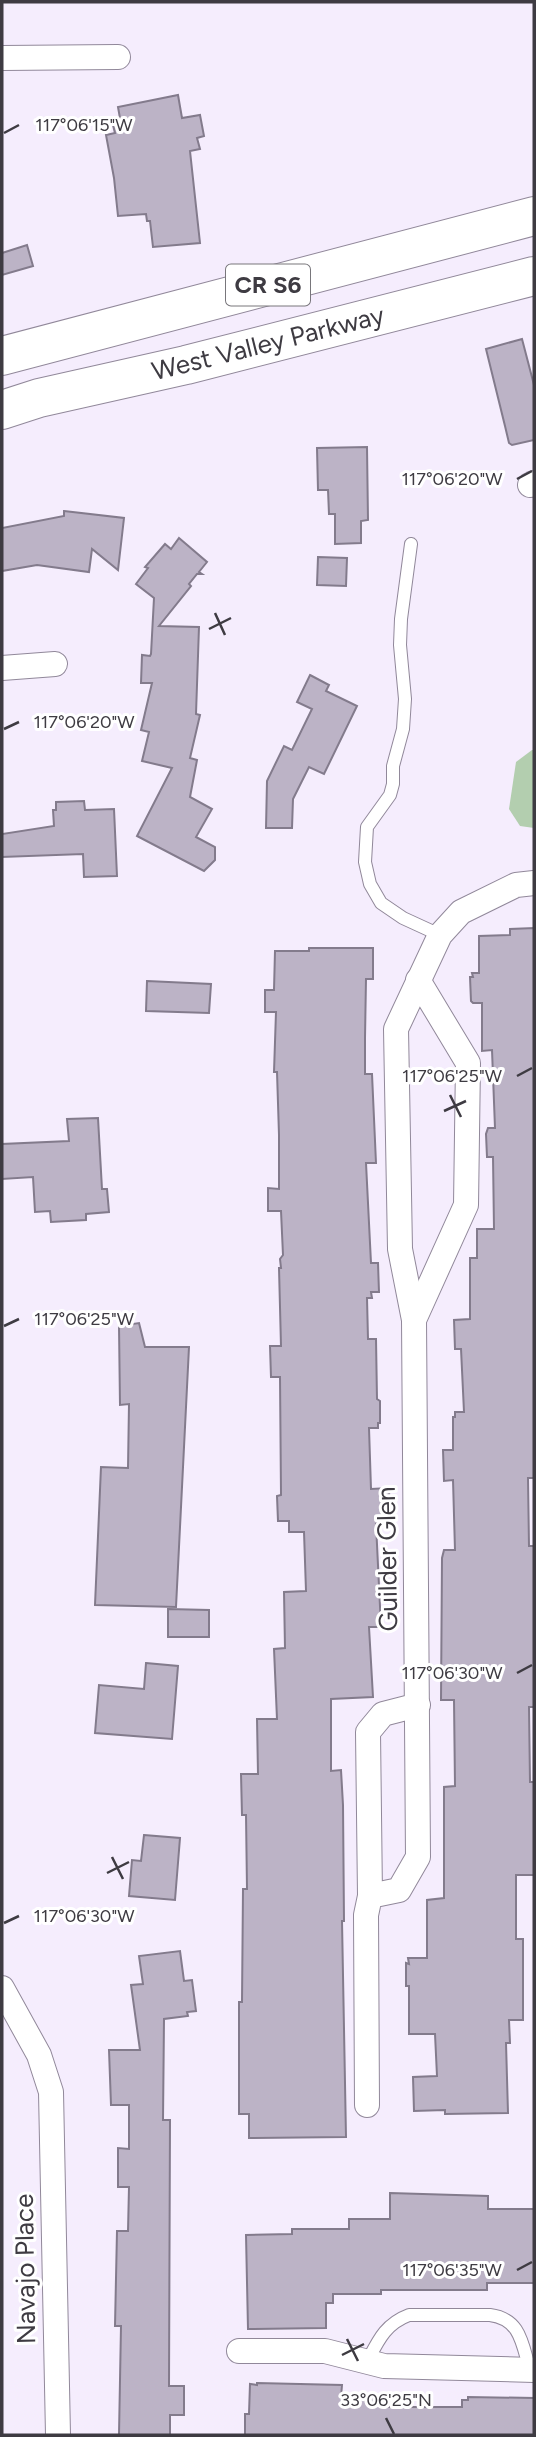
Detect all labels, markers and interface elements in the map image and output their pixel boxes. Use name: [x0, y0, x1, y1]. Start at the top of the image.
text: 117°06'15"W: [35, 114, 133, 136]
road number: CR S6: [226, 264, 310, 306]
street label: West Valley Parkway: [148, 299, 388, 387]
text: 117°06'20"W: [401, 468, 503, 490]
text: 117°06'20"W: [33, 711, 135, 733]
text: 117°06'25"W: [402, 1065, 503, 1087]
text: 117°06'25"W: [34, 1308, 135, 1330]
street label: Guilder Glen: [370, 1486, 404, 1632]
text: 117°06'30"W: [402, 1662, 503, 1684]
text: 117°06'30"W: [34, 1905, 135, 1927]
street label: Navajo Place: [8, 2193, 42, 2345]
text: 117°06'35"W: [402, 2259, 503, 2281]
text: 33°06'25"N: [340, 2389, 432, 2411]

